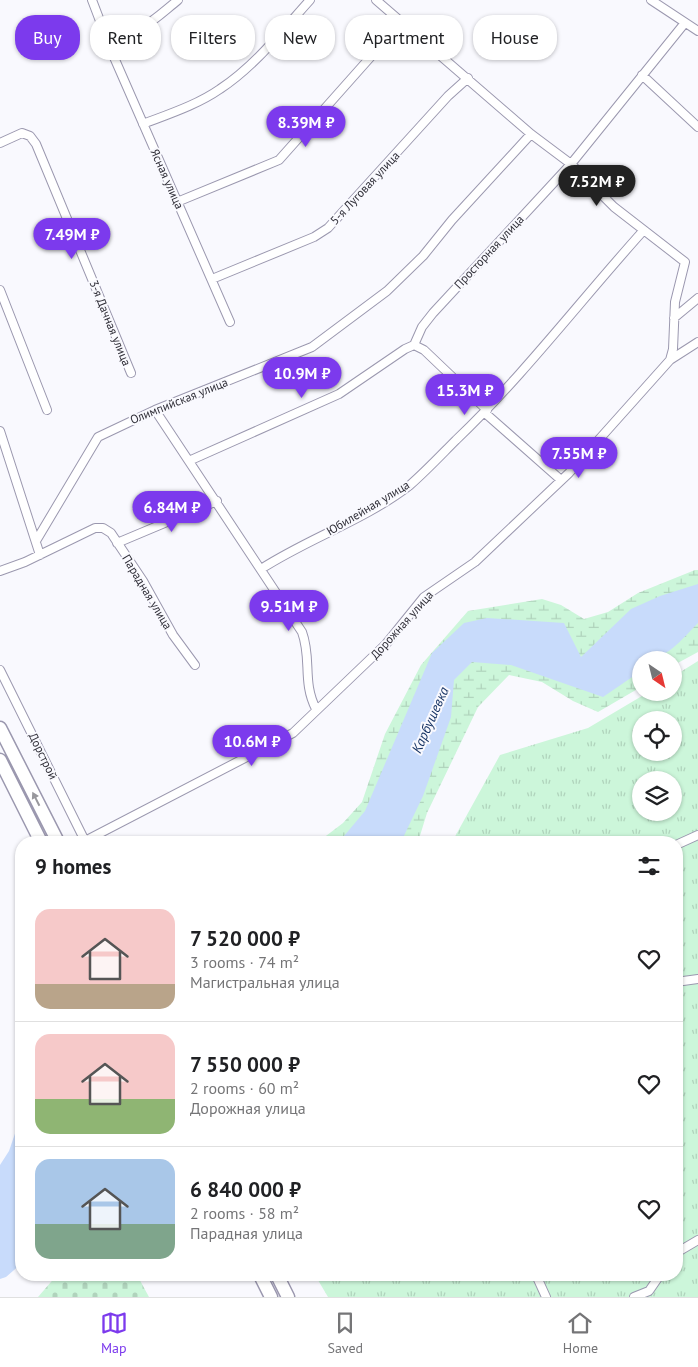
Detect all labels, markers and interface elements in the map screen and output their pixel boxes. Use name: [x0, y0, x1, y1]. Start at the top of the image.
chip: Buy: [15, 15, 80, 60]
chip: Rent: [90, 15, 161, 60]
chip: Filters: [171, 15, 255, 60]
chip: New: [265, 15, 335, 60]
chip: Apartment: [345, 15, 463, 60]
chip: House: [473, 15, 557, 60]
pin: 8.39M ₽: [260, 106, 352, 148]
text: 8.39M ₽: [277, 112, 335, 132]
street label: Ясная улица: [148, 146, 187, 211]
street label: 5-я Луговая улица: [327, 148, 402, 227]
pin: 7.52M ₽: [551, 164, 643, 207]
text: 7.52M ₽: [569, 171, 625, 191]
street label: Просторная улица: [451, 212, 527, 292]
pin: 7.49M ₽: [26, 218, 118, 260]
text: 7.49M ₽: [44, 224, 100, 244]
street label: 3-я Дачная улица: [86, 278, 135, 368]
pin: 10.9M ₽: [256, 356, 348, 399]
text: 10.9M ₽: [273, 363, 331, 383]
street label: Олимпийская улица: [128, 374, 230, 427]
pin: 15.3M ₽: [419, 374, 511, 416]
text: 15.3M ₽: [436, 380, 494, 400]
pin: 7.55M ₽: [533, 436, 625, 479]
text: 7.55M ₽: [551, 443, 607, 463]
street label: Юбилейная улица: [323, 477, 412, 538]
pin: 6.84M ₽: [126, 490, 218, 533]
text: 6.84M ₽: [143, 497, 201, 517]
street label: Парадная улица: [119, 552, 176, 632]
street label: Дорожная улица: [367, 587, 436, 662]
pin: 9.51M ₽: [243, 590, 335, 632]
text: 9.51M ₽: [260, 596, 318, 616]
north arrow: [632, 651, 682, 701]
map controls: [632, 651, 682, 821]
water label: Карбушевка: [407, 684, 453, 756]
button: locate: [632, 711, 682, 761]
pin: 10.6M ₽: [206, 724, 298, 767]
street label: Дорстрой: [26, 730, 61, 782]
text: 10.6M ₽: [223, 731, 281, 751]
button: layers: [632, 771, 682, 821]
one-way arrow: [32, 792, 40, 806]
icon: filters: [635, 852, 663, 880]
text: 9 homes: [35, 853, 111, 880]
text: 7 520 000 ₽: [190, 925, 300, 952]
icon: home: [75, 929, 135, 989]
icon: heart: [635, 945, 663, 973]
text: 3 rooms · 74 m²: [190, 952, 299, 972]
text: Магистральная улица: [190, 972, 340, 992]
text: 7 550 000 ₽: [190, 1051, 300, 1078]
icon: home: [75, 1054, 135, 1114]
icon: heart: [635, 1070, 663, 1098]
text: 2 rooms · 60 m²: [190, 1078, 299, 1098]
text: Дорожная улица: [190, 1098, 306, 1118]
text: 6 840 000 ₽: [190, 1176, 301, 1203]
icon: home: [75, 1179, 135, 1239]
icon: heart: [635, 1195, 663, 1223]
text: 2 rooms · 58 m²: [190, 1203, 299, 1223]
text: Парадная улица: [190, 1223, 303, 1243]
tab: Map: [100, 1309, 128, 1357]
tab: Saved: [327, 1309, 363, 1357]
tab: Home: [563, 1309, 598, 1357]

